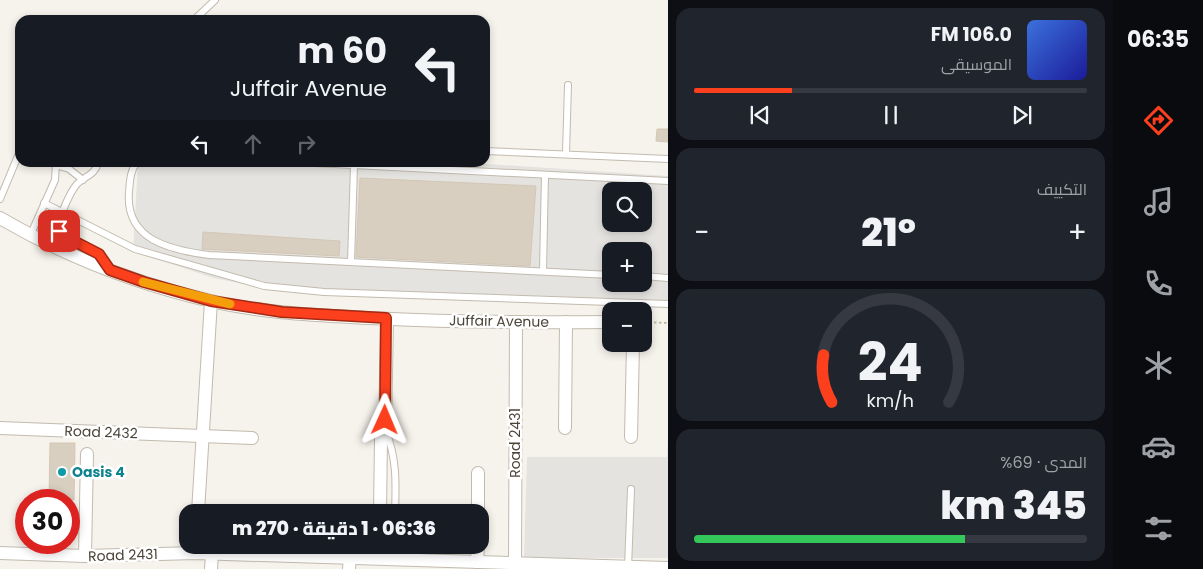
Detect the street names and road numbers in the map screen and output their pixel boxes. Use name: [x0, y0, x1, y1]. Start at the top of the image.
street label: Juffair Avenue: [449, 310, 550, 332]
street label: Road 2431: [505, 408, 525, 478]
street label: Road 2432: [64, 421, 138, 443]
street label: Road 2431: [88, 544, 158, 566]

